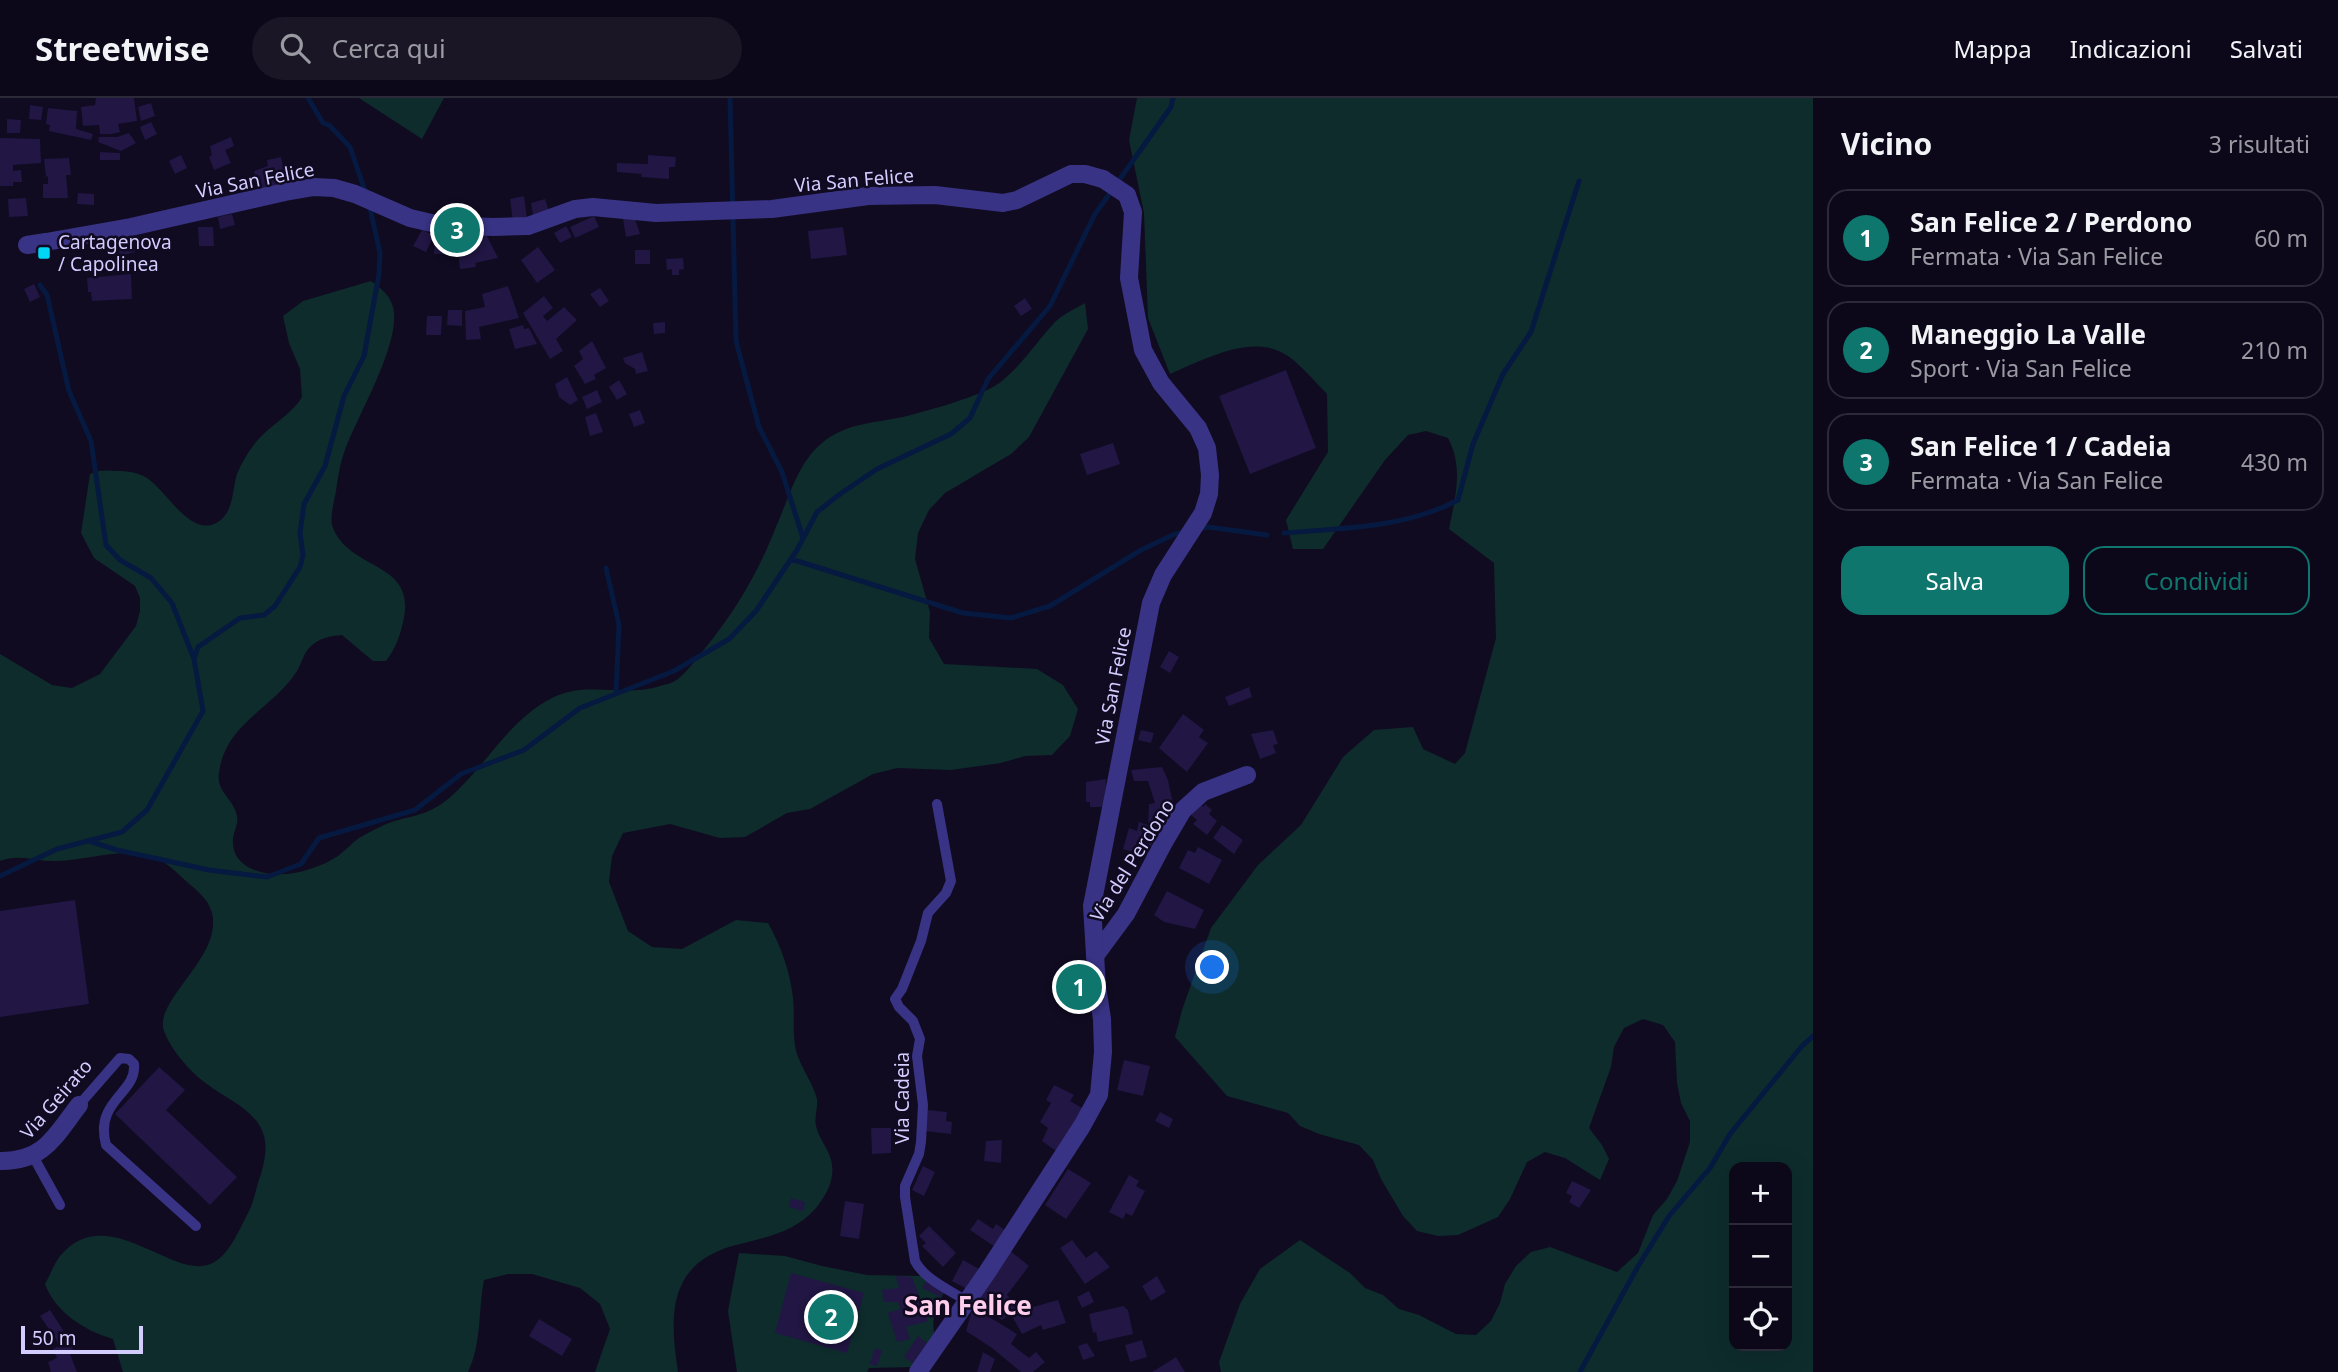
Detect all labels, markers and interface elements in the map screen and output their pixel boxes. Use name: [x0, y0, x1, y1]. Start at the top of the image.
search box: [252, 17, 742, 80]
text: Streetwise: [35, 26, 210, 71]
icon: search: [276, 29, 314, 67]
text: Cerca qui: [332, 30, 446, 66]
text: Mappa: [1954, 32, 2032, 65]
text: Indicazioni: [2070, 32, 2192, 65]
text: Salvati: [2230, 32, 2303, 65]
text: Vicino: [1841, 123, 1932, 164]
text: 3 risultati: [2209, 128, 2310, 160]
street label: Via San Felice: [194, 156, 316, 204]
street label: Via San Felice: [793, 162, 915, 198]
pin: 3: [434, 204, 480, 256]
text: San Felice 2 / Perdono: [1910, 204, 2192, 240]
text: 1: [1859, 222, 1873, 254]
text: 60 m: [2254, 222, 2308, 254]
place label: Cartagenova / Capolinea: [58, 229, 172, 277]
text: Fermata · Via San Felice: [1910, 240, 2163, 272]
marker: Cartagenova / Capolinea: [36, 245, 52, 261]
text: Maneggio La Valle: [1910, 316, 2146, 352]
text: 2: [1859, 334, 1873, 366]
text: 210 m: [2241, 334, 2308, 366]
text: Sport · Via San Felice: [1910, 352, 2132, 384]
text: San Felice 1 / Cadeia: [1910, 428, 2171, 464]
text: 3: [1859, 446, 1873, 478]
text: 430 m: [2241, 446, 2308, 478]
text: Fermata · Via San Felice: [1910, 464, 2163, 496]
button: Salva: [1841, 546, 2069, 615]
button: Condividi: [2083, 546, 2310, 615]
street label: Via San Felice: [1089, 625, 1137, 747]
street label: Via del Perdono: [1084, 794, 1180, 926]
your location: [1195, 950, 1229, 984]
pin: 1: [1056, 961, 1102, 1013]
street label: Via Cadeia: [889, 1052, 915, 1144]
street label: Via Geirato: [14, 1054, 98, 1144]
map controls: [1729, 1162, 1792, 1351]
button: +: [1729, 1162, 1792, 1225]
button: −: [1729, 1225, 1792, 1288]
district label: San Felice: [904, 1287, 1032, 1323]
button: locate: [1729, 1288, 1792, 1351]
pin: 2: [808, 1291, 854, 1343]
scale bar: [21, 1323, 144, 1355]
text: 50 m: [32, 1325, 76, 1351]

